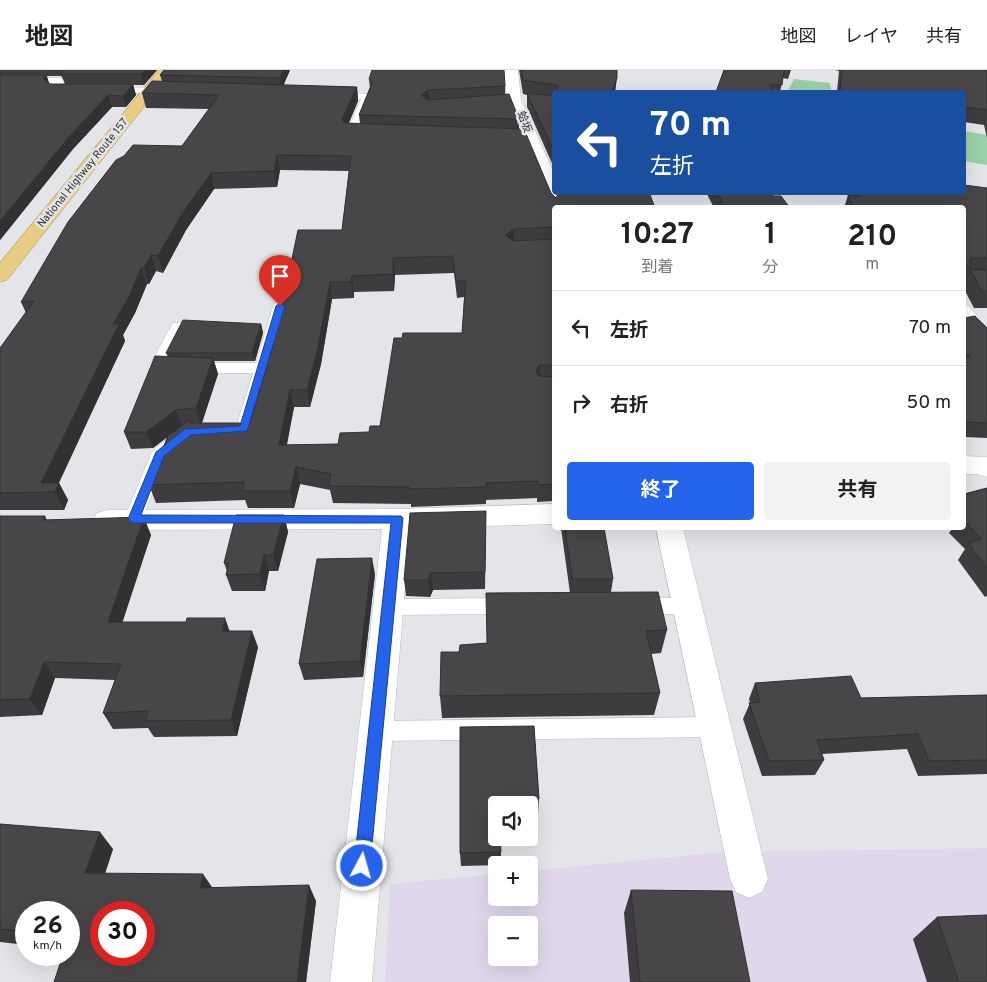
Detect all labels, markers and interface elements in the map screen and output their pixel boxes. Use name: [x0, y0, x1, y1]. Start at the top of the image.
text: 地図: [25, 23, 73, 53]
text: 地図: [781, 26, 817, 49]
text: レイヤ: [845, 26, 898, 49]
text: 共有: [926, 26, 962, 49]
text: 70 m: [650, 104, 731, 148]
street label: 蛤坂: [514, 109, 534, 135]
icon: left: [567, 110, 632, 175]
street label: National Highway Route 157: [35, 115, 132, 230]
text: 左折: [650, 154, 694, 181]
text: 10:27: [621, 217, 694, 254]
text: 1: [765, 217, 777, 254]
text: 210: [847, 219, 897, 256]
pin: [259, 255, 301, 306]
text: m: [865, 255, 879, 275]
text: 到着: [641, 258, 673, 278]
text: 分: [763, 258, 779, 278]
icon: arrive: [266, 262, 294, 290]
icon: left: [567, 314, 595, 342]
text: 70 m: [909, 316, 951, 340]
text: 左折: [610, 319, 648, 343]
icon: right: [567, 389, 595, 417]
text: 50 m: [906, 391, 951, 415]
text: 右折: [610, 394, 648, 418]
button: 終了: [567, 462, 754, 520]
button: 共有: [764, 462, 951, 520]
map controls: [488, 796, 538, 966]
button: sound: [488, 796, 538, 846]
position arrow: [335, 839, 387, 891]
button: +: [488, 856, 538, 906]
speed limit sign: 30: [90, 901, 155, 966]
text: 26: [32, 911, 63, 943]
button: −: [488, 916, 538, 966]
text: km/h: [33, 938, 62, 954]

